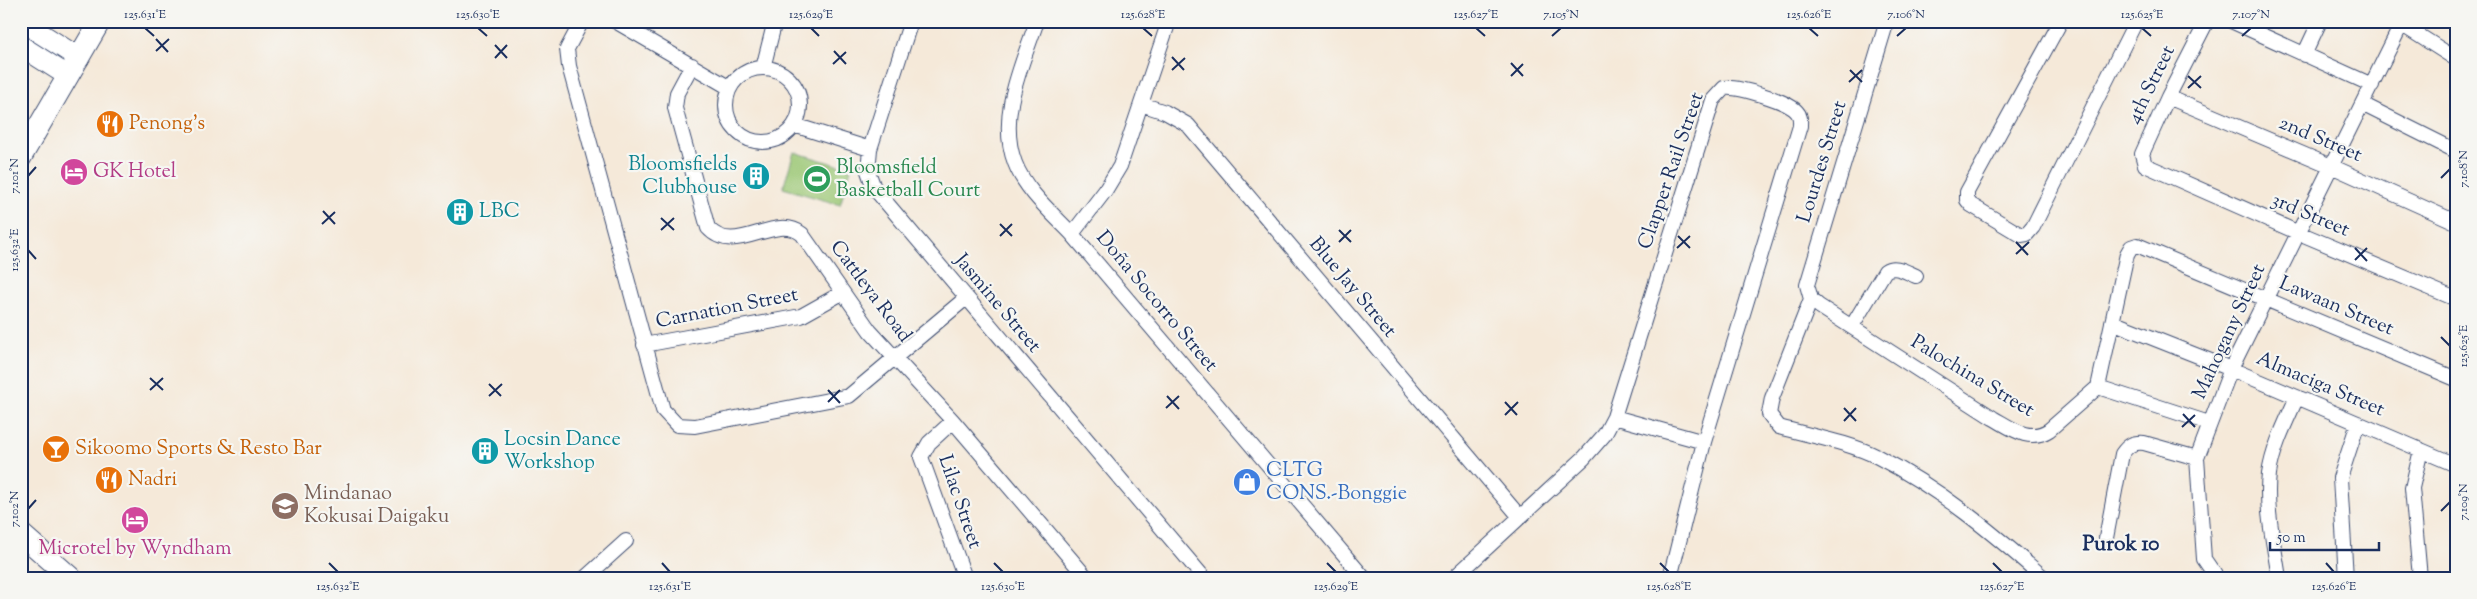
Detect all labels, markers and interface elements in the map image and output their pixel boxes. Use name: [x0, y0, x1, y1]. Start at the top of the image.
text: 125.631°E: [124, 6, 167, 24]
text: 125.630°E: [456, 6, 501, 24]
text: 125.629°E: [789, 6, 834, 24]
text: 125.628°E: [1121, 6, 1166, 24]
text: 125.627°E: [1454, 6, 1499, 24]
text: 7.105°N: [1543, 6, 1579, 24]
text: 125.626°E: [1787, 6, 1832, 24]
text: 7.106°N: [1887, 6, 1925, 24]
text: 125.625°E: [2121, 6, 2164, 24]
text: 7.107°N: [2232, 6, 2270, 24]
street label: 4th Street: [2120, 41, 2184, 129]
street label: Clapper Rail Street: [1632, 88, 1713, 254]
street label: Lourdes Street: [1791, 97, 1855, 227]
restaurant icon: Penong's: [95, 109, 125, 139]
street label: 2nd Street: [2274, 109, 2366, 171]
place label: Penong's: [129, 110, 205, 139]
text: 7.108°N: [2455, 150, 2473, 188]
place label: Bloomsfields Clubhouse: [628, 151, 737, 203]
place label: Bloomsfield Basketball Court: [836, 154, 980, 206]
hotel icon: GK Hotel: [59, 157, 89, 187]
text: 7.101°N: [6, 158, 24, 194]
place label: GK Hotel: [93, 158, 177, 187]
building icon: Bloomsfields Clubhouse: [741, 161, 771, 191]
sports icon: Bloomsfield Basketball Court: [802, 164, 832, 194]
street label: 3rd Street: [2266, 187, 2354, 246]
building icon: LBC: [445, 197, 475, 227]
place label: LBC: [479, 198, 520, 227]
street label: Doña Socorro Street: [1088, 225, 1224, 379]
text: 125.632°E: [6, 228, 24, 272]
street label: Blue Jay Street: [1301, 231, 1403, 345]
street label: Cattleya Road: [822, 235, 918, 349]
street label: Jasmine Street: [946, 247, 1047, 360]
street label: Mahogany Street: [2186, 259, 2274, 404]
street label: Lawaan Street: [2274, 270, 2398, 344]
street label: Carnation Street: [653, 281, 801, 337]
text: 125.625°E: [2455, 324, 2473, 367]
street label: Palochina Street: [1905, 329, 2040, 426]
street label: Almaciga Street: [2251, 345, 2389, 425]
place label: Locsin Dance Workshop: [504, 426, 621, 478]
bar icon: Siko0mo Sports & Resto Bar: [41, 434, 71, 464]
place label: Siko0mo Sports & Resto Bar: [75, 435, 322, 464]
building icon: Locsin Dance Workshop: [470, 436, 500, 466]
street label: Lilac Street: [929, 451, 989, 553]
place label: CLTG CONS.-Bonggie: [1266, 457, 1407, 509]
restaurant icon: Nadri: [94, 465, 124, 495]
place label: Nadri: [128, 466, 177, 495]
shop icon: CLTG CONS.-Bonggie: [1232, 467, 1262, 497]
place label: Mindanao Kokusai Daigaku: [304, 480, 450, 532]
text: 7.109°N: [2455, 483, 2473, 521]
text: 7.102°N: [6, 490, 24, 527]
school or university icon: Mindanao Kokusai Daigaku: [270, 491, 300, 521]
hotel icon: Microtel by Wyndham: [120, 505, 150, 535]
scale bar: [2270, 519, 2378, 551]
text: 50 m: [2276, 528, 2306, 549]
district label: Purok 10: [2083, 530, 2159, 560]
place label: Microtel by Wyndham: [38, 535, 232, 564]
text: 125.632°E: [316, 578, 360, 596]
text: 125.631°E: [649, 578, 692, 596]
text: 125.630°E: [981, 578, 1026, 596]
text: 125.629°E: [1314, 578, 1359, 596]
text: 125.628°E: [1647, 578, 1692, 596]
text: 125.627°E: [1980, 578, 2025, 596]
text: 125.626°E: [2312, 578, 2357, 596]

